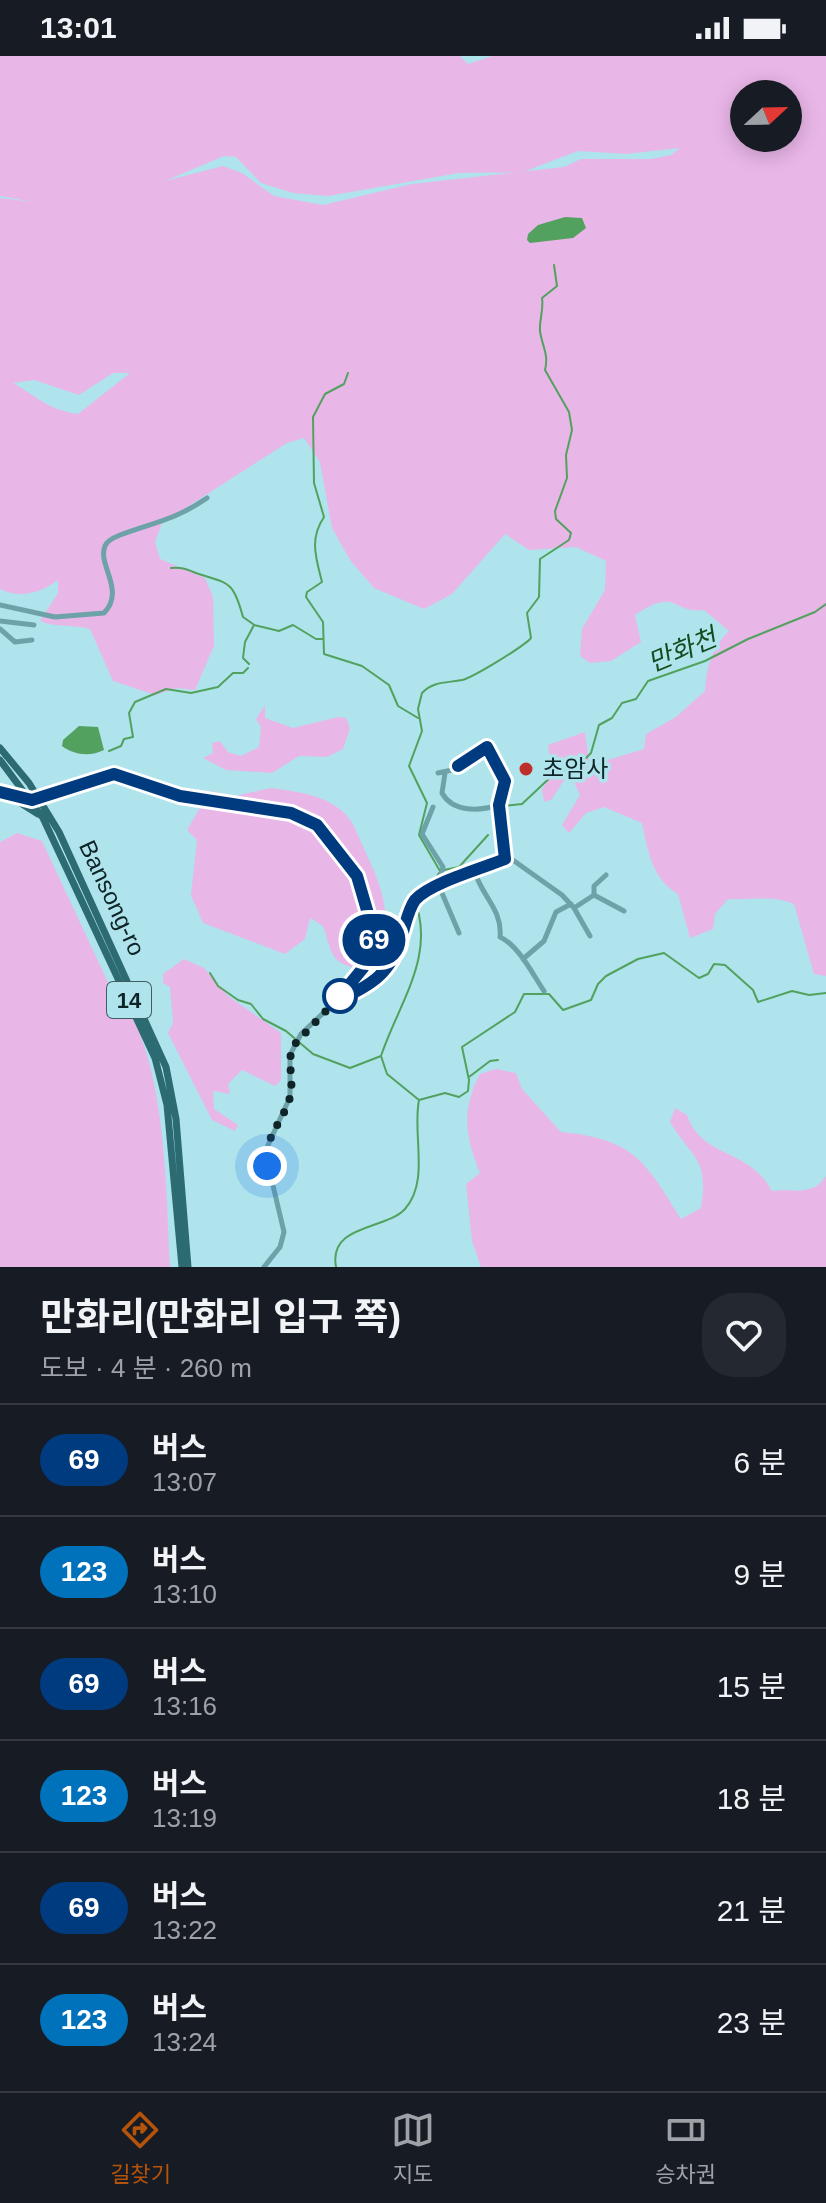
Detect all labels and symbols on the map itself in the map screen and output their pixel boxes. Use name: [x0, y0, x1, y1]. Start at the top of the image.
north arrow: [730, 80, 802, 152]
water label: 만화천: [643, 621, 724, 678]
place label: 초암사: [542, 755, 608, 782]
marker: 초암사: [517, 760, 535, 778]
street label: Bansong-ro: [74, 836, 151, 960]
line badge: 69: [338, 914, 410, 966]
unlabelled marker: [323, 979, 357, 1013]
road number: 14: [107, 982, 151, 1018]
your location: [247, 1146, 287, 1186]

